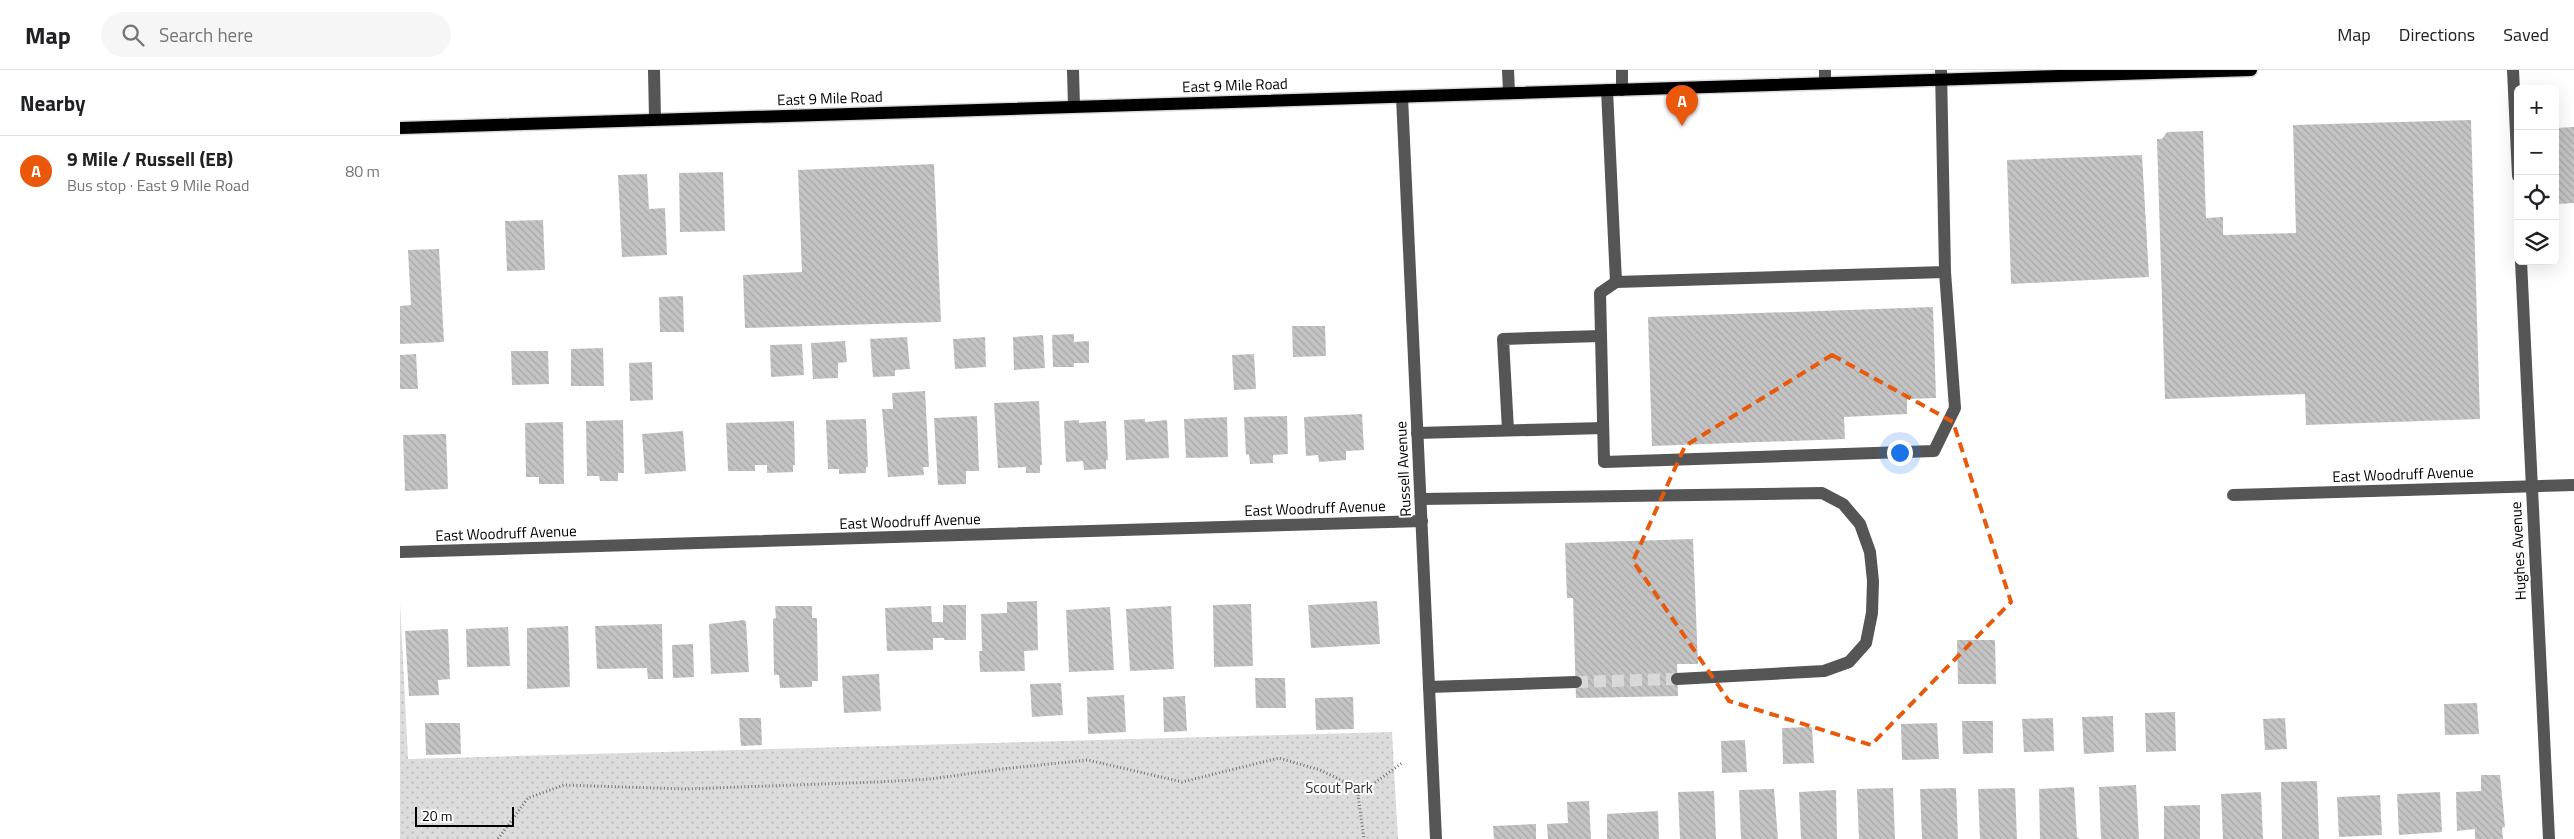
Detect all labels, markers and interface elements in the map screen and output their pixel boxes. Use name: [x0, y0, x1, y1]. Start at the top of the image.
search box: [101, 12, 451, 57]
text: Map: [25, 17, 71, 53]
text: Search here: [159, 20, 253, 49]
icon: search: [119, 21, 147, 49]
text: Map: [2337, 21, 2371, 48]
text: Directions: [2399, 21, 2475, 48]
text: Saved: [2503, 21, 2549, 48]
street label: East 9 Mile Road: [1182, 72, 1288, 98]
street label: East 9 Mile Road: [777, 85, 883, 111]
pin: A: [1666, 85, 1698, 126]
map controls: [2514, 85, 2559, 265]
button: +: [2514, 85, 2559, 130]
text: Nearby: [20, 87, 85, 119]
button: −: [2514, 130, 2559, 175]
text: 9 Mile / Russell (EB): [67, 144, 233, 173]
text: A: [31, 159, 41, 183]
text: 80 m: [345, 159, 380, 183]
text: Bus stop · East 9 Mile Road: [67, 173, 250, 197]
button: locate: [2514, 175, 2559, 220]
button: layers: [2514, 220, 2559, 265]
street label: Russell Avenue: [1389, 421, 1417, 517]
your location: [1887, 440, 1913, 466]
street label: East Woodruff Avenue: [2332, 460, 2474, 488]
street label: East Woodruff Avenue: [1244, 494, 1386, 522]
street label: Hughes Avenue: [2504, 501, 2532, 601]
street label: East Woodruff Avenue: [839, 507, 981, 535]
street label: East Woodruff Avenue: [435, 519, 577, 547]
park label: Scout Park: [1305, 776, 1373, 799]
scale bar: [415, 804, 514, 827]
text: 20 m: [422, 805, 452, 826]

